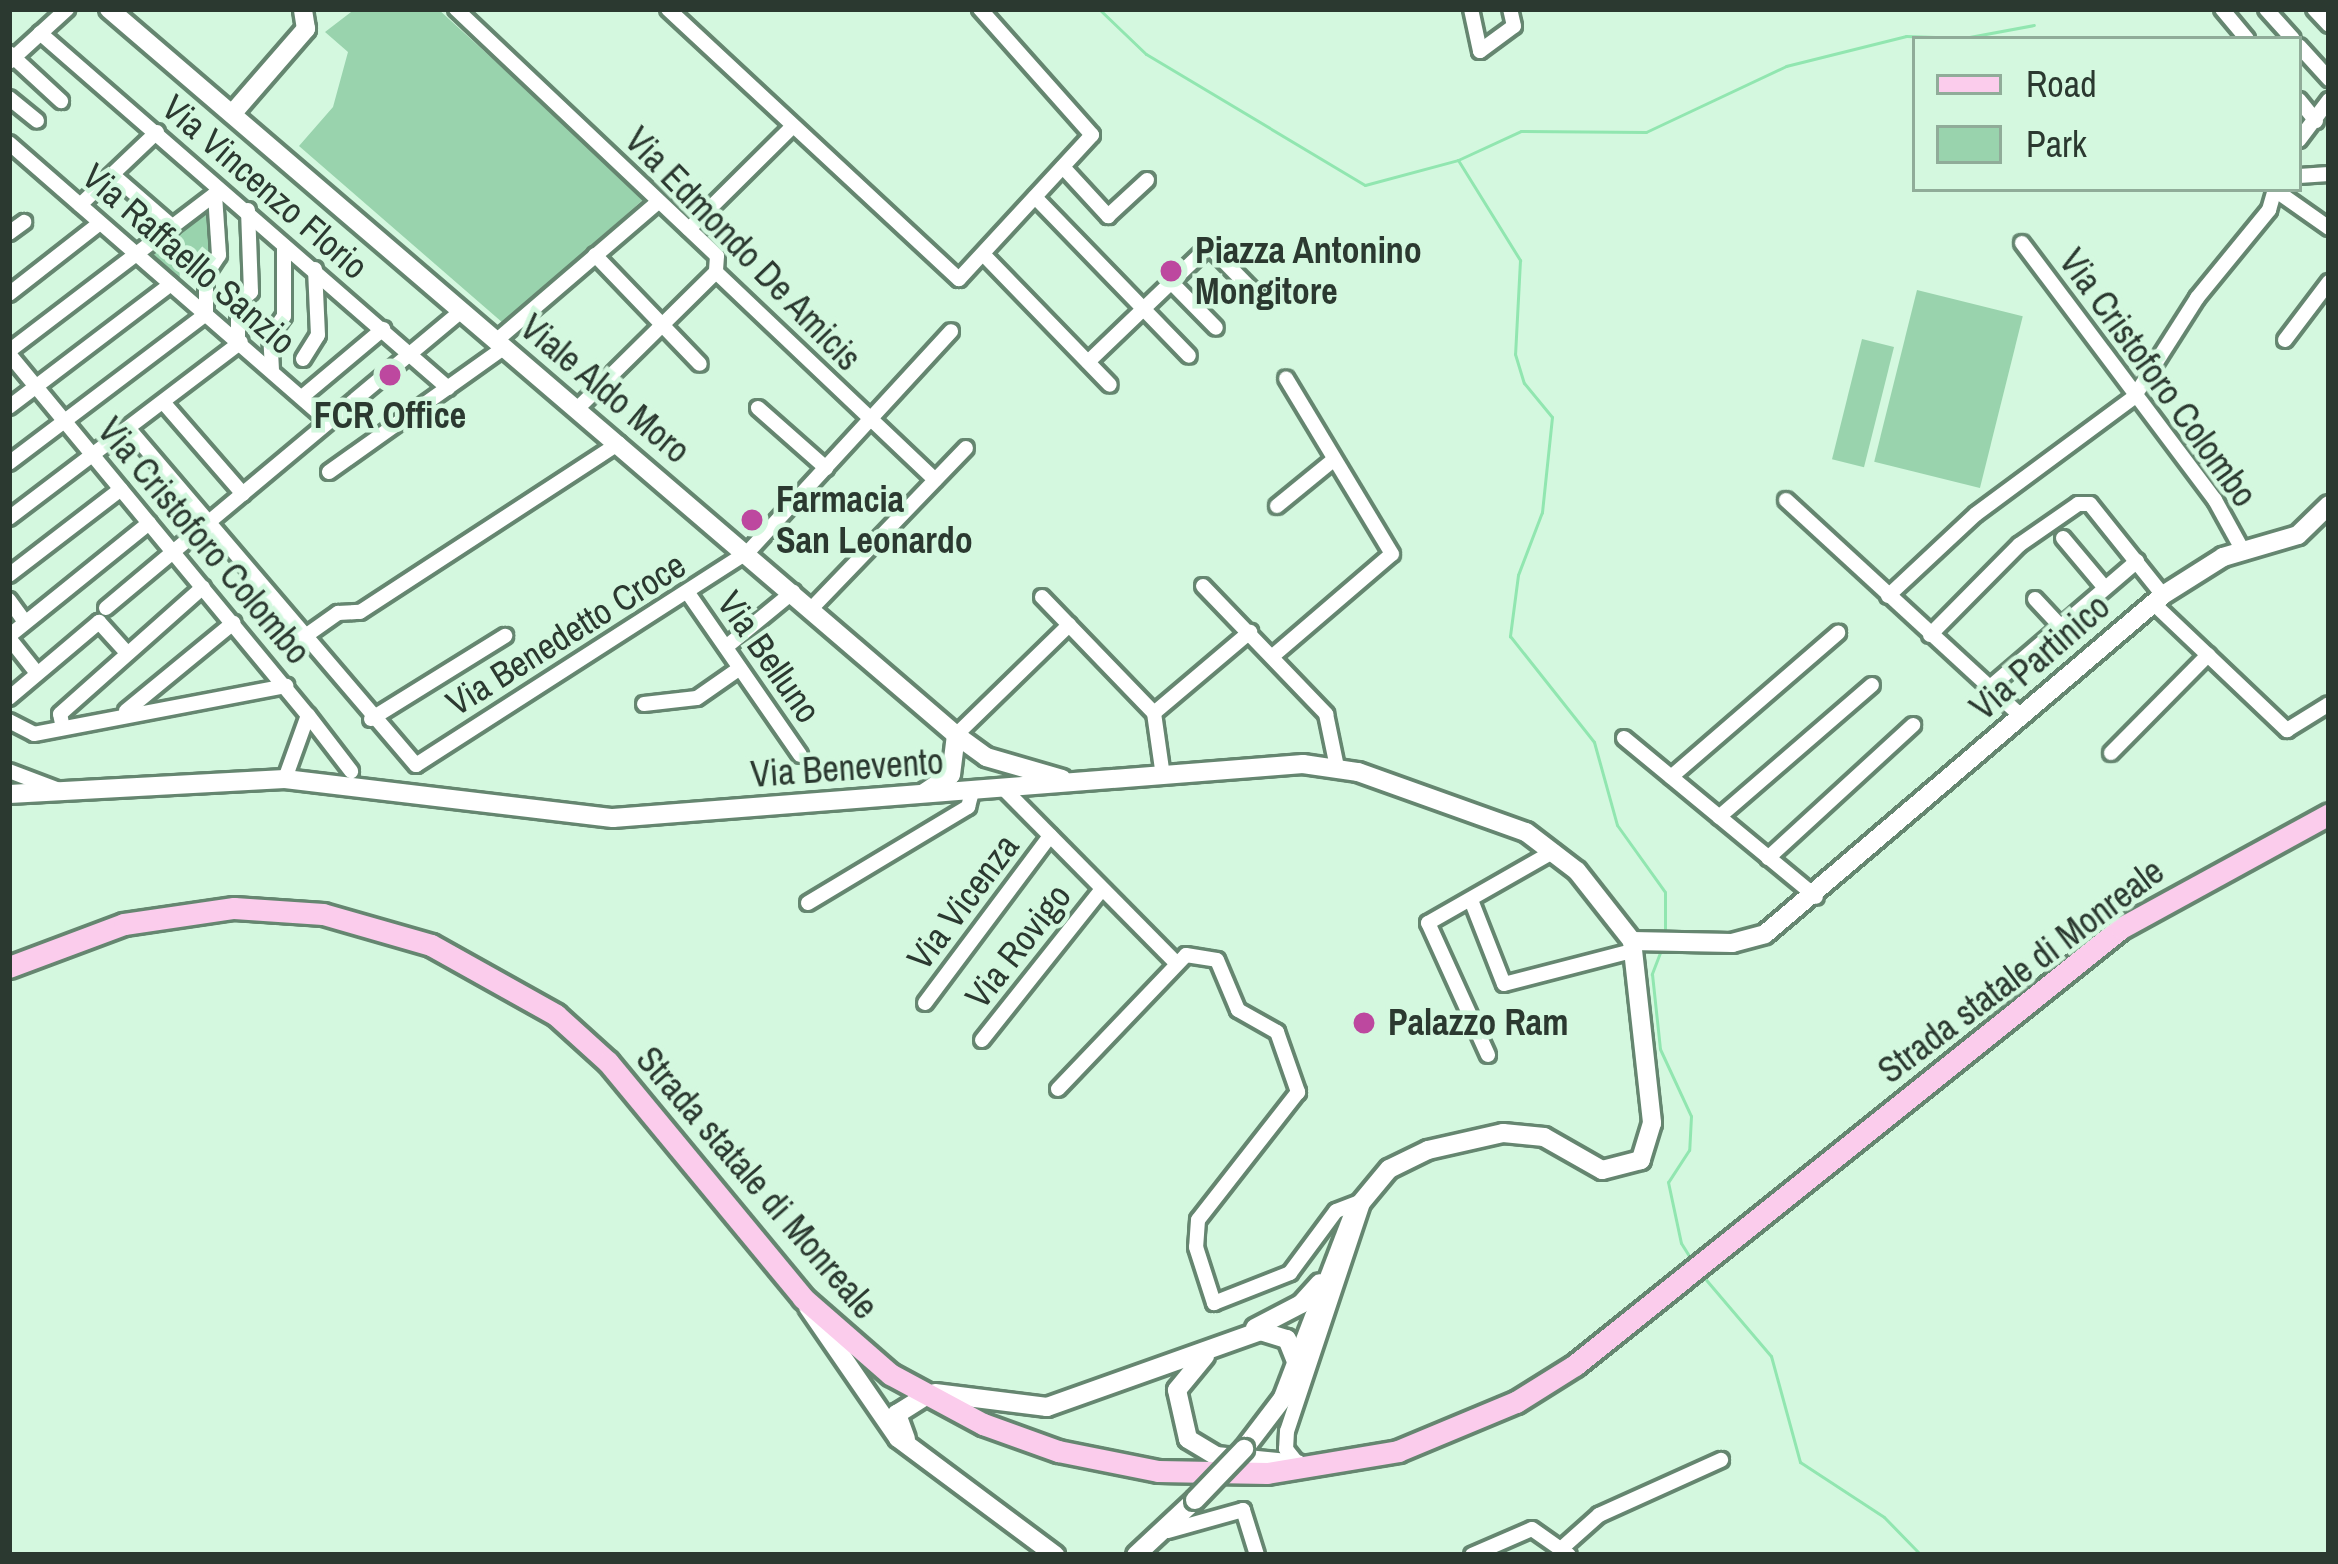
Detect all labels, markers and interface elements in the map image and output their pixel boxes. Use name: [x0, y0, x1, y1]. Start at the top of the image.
legend: [1912, 36, 2302, 192]
text: Road: [2026, 60, 2097, 108]
street label: Via Vincenzo Florio: [153, 86, 377, 288]
street label: Via Edmondo De Amicis: [615, 118, 871, 380]
text: Park: [2026, 120, 2087, 168]
street label: Via Raffaello Sanzio: [74, 155, 304, 363]
place label: Piazza Antonino Mongitore: [1195, 228, 1423, 313]
street label: Via Cristoforo Colombo: [2050, 241, 2266, 515]
marker: Piazza Antonino Mongitore: [1158, 258, 1184, 284]
street label: Viale Aldo Moro: [511, 305, 699, 473]
marker: FCR Office: [377, 362, 403, 388]
place label: FCR Office: [314, 394, 466, 438]
street label: Via Cristoforo Colombo: [88, 409, 320, 673]
place label: Farmacia San Leonardo: [776, 477, 973, 562]
marker: Farmacia San Leonardo: [739, 507, 765, 533]
street label: Via Benedetto Croce: [439, 543, 693, 725]
street label: Via Belluno: [708, 583, 830, 731]
street label: Via Partinico: [1962, 585, 2118, 729]
street label: Via Benevento: [749, 740, 945, 796]
street label: Via Vicenza: [898, 826, 1028, 978]
street label: Strada statale di Monreale: [1870, 850, 2172, 1092]
street label: Via Rovigo: [956, 875, 1080, 1017]
place label: Palazzo Ram: [1388, 1001, 1568, 1045]
marker: Palazzo Ram: [1351, 1010, 1377, 1036]
street label: Strada statale di Monreale: [627, 1038, 887, 1328]

